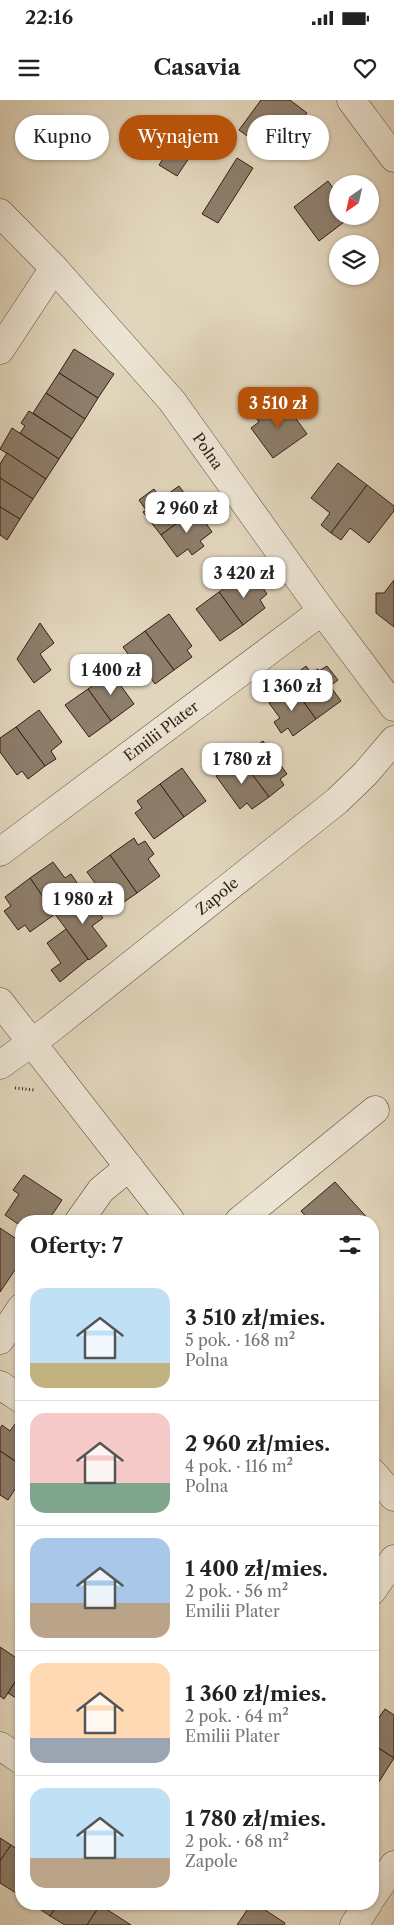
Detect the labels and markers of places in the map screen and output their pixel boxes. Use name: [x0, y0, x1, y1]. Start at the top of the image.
pin: 3 510 zł: [226, 386, 330, 429]
pin: 2 960 zł: [135, 492, 239, 534]
pin: 3 420 zł: [192, 556, 296, 599]
pin: 1 400 zł: [59, 654, 163, 696]
pin: 1 360 zł: [240, 670, 344, 712]
pin: 1 780 zł: [190, 742, 294, 785]
pin: 1 980 zł: [31, 882, 135, 925]

